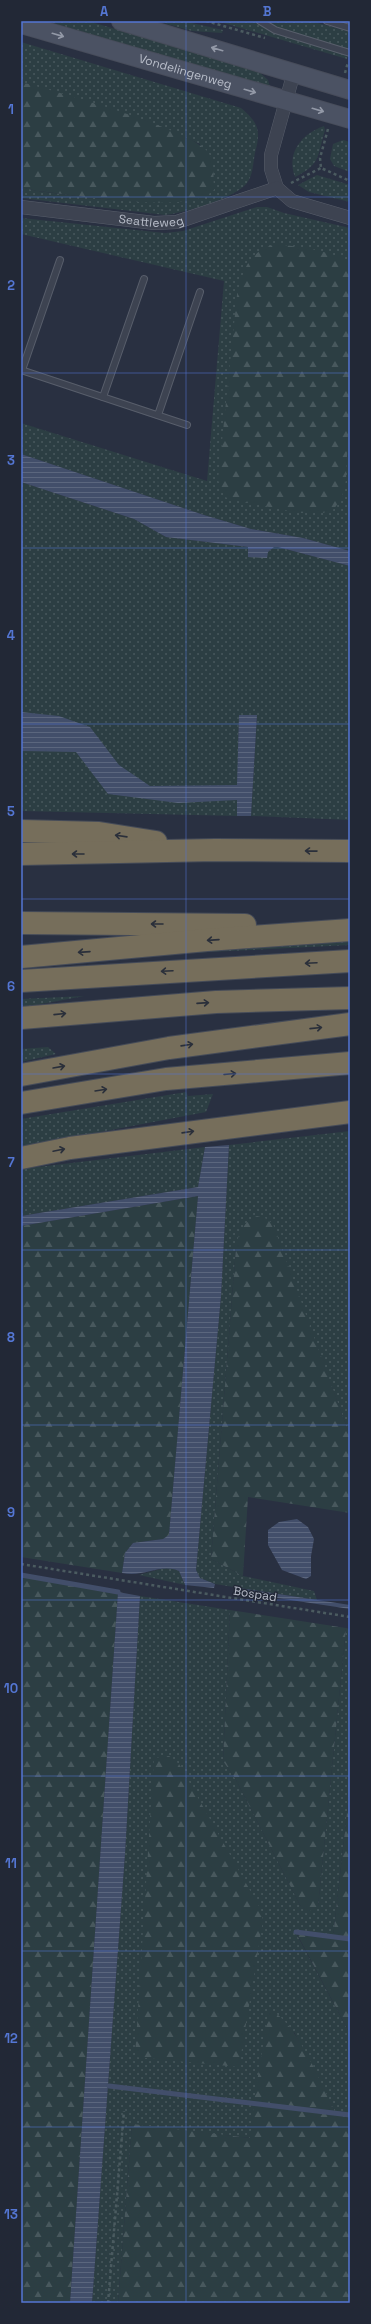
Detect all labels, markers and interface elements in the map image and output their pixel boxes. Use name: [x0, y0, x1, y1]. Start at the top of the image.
text: A: [100, 3, 109, 20]
text: B: [263, 3, 272, 20]
one-way arrow: [52, 32, 65, 39]
one-way arrow: [210, 45, 223, 52]
street label: Vondelingenweg: [137, 50, 234, 92]
one-way arrow: [244, 88, 257, 95]
text: 1: [8, 101, 14, 118]
one-way arrow: [311, 107, 324, 114]
street label: Seattleweg: [118, 211, 186, 231]
text: 2: [7, 277, 15, 294]
text: 3: [7, 452, 15, 469]
text: 4: [7, 627, 15, 644]
text: 5: [7, 803, 15, 820]
one-way arrow: [115, 832, 128, 840]
one-way arrow: [305, 847, 318, 855]
one-way arrow: [72, 850, 85, 858]
one-way arrow: [151, 920, 164, 928]
one-way arrow: [207, 936, 220, 943]
one-way arrow: [78, 948, 91, 955]
one-way arrow: [305, 959, 318, 966]
one-way arrow: [161, 968, 174, 975]
text: 6: [7, 978, 15, 995]
one-way arrow: [196, 1000, 209, 1007]
one-way arrow: [53, 1010, 66, 1017]
one-way arrow: [309, 1024, 322, 1032]
one-way arrow: [180, 1041, 193, 1049]
one-way arrow: [52, 1063, 65, 1071]
one-way arrow: [223, 1070, 236, 1077]
one-way arrow: [94, 1086, 107, 1094]
one-way arrow: [181, 1128, 194, 1136]
one-way arrow: [52, 1146, 65, 1154]
text: 7: [7, 1154, 15, 1171]
text: 8: [7, 1329, 15, 1346]
text: 9: [7, 1504, 15, 1521]
street label: Bospad: [232, 1583, 278, 1605]
text: 10: [4, 1680, 18, 1697]
text: 11: [5, 1855, 17, 1872]
text: 12: [4, 2030, 18, 2047]
text: 13: [4, 2206, 18, 2223]

